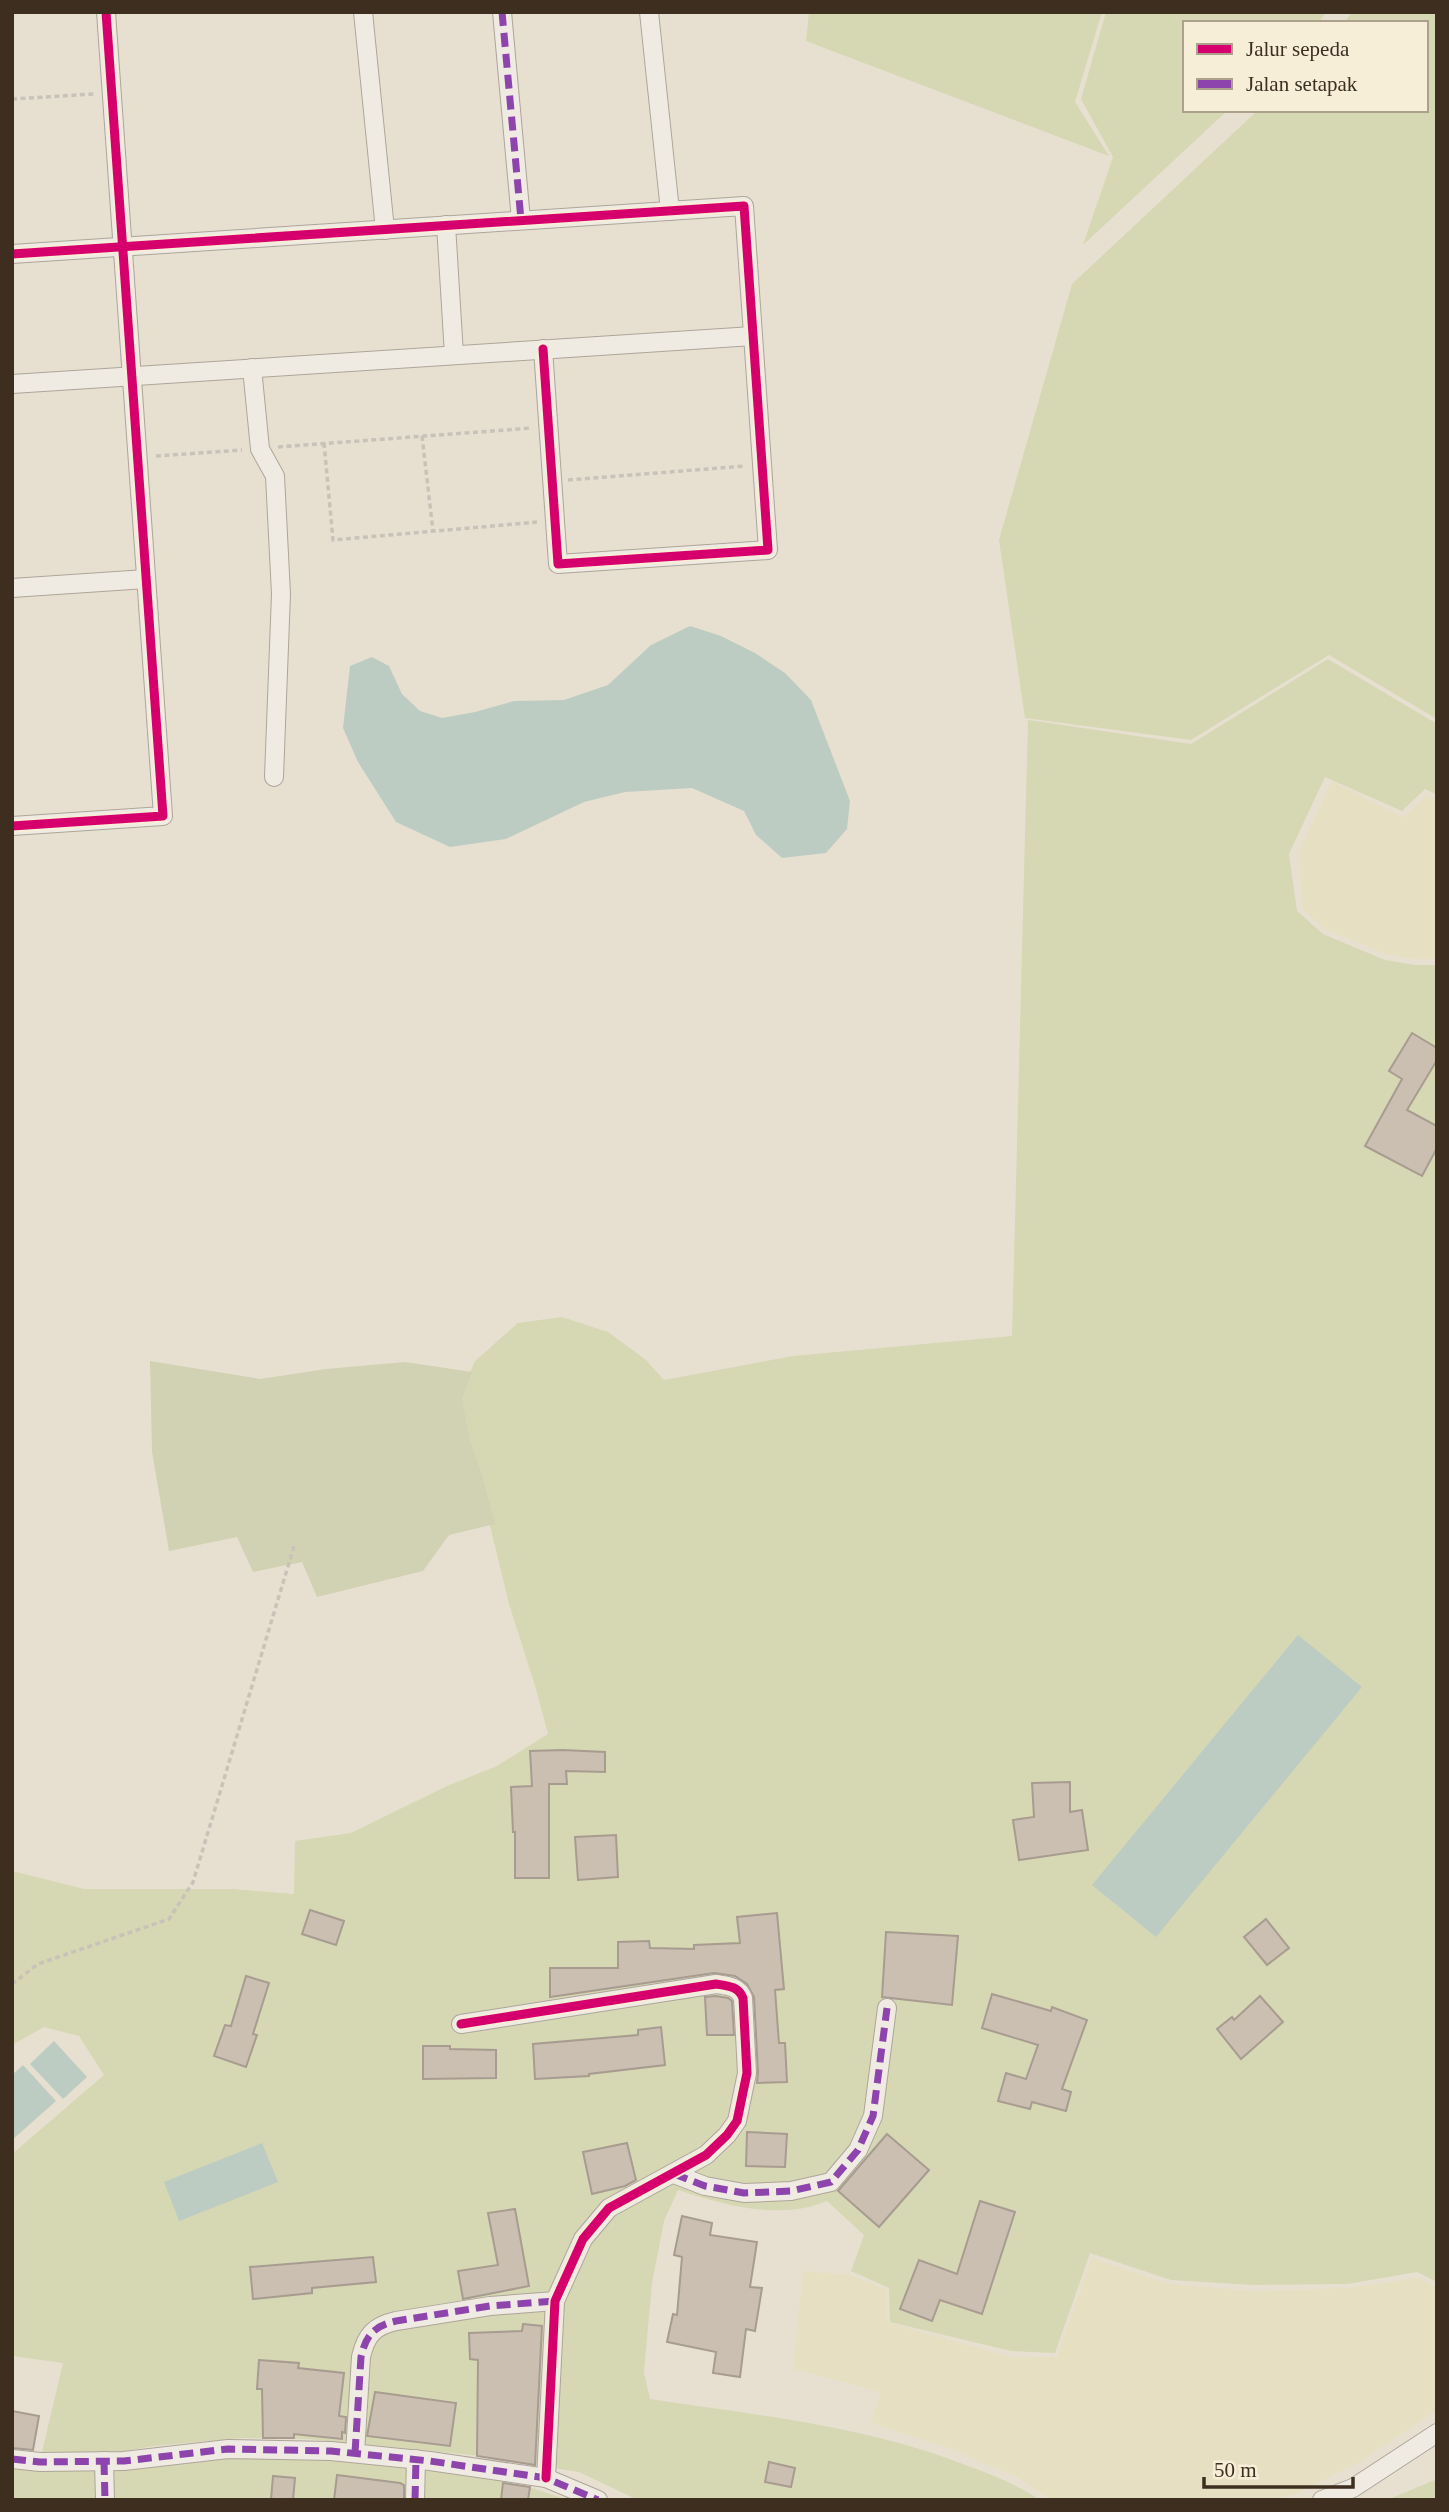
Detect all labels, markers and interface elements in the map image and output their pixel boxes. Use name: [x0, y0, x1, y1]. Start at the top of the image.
legend: [1183, 21, 1428, 112]
text: Jalur sepeda: [1246, 37, 1350, 61]
text: Jalan setapak: [1246, 72, 1358, 96]
scale bar: [1204, 2446, 1353, 2490]
text: 50 m: [1214, 2458, 1257, 2482]

